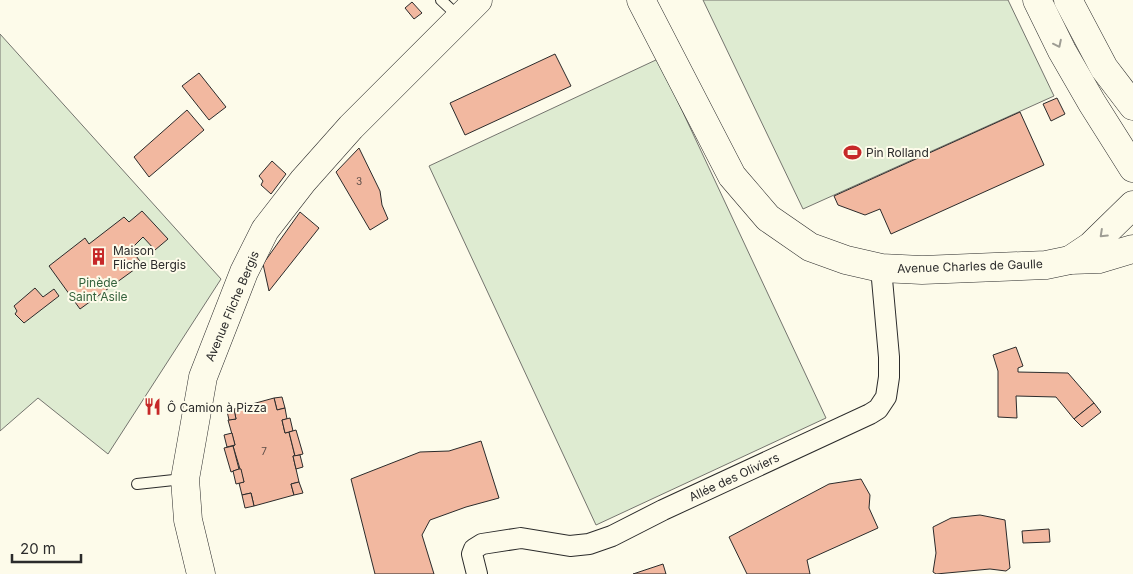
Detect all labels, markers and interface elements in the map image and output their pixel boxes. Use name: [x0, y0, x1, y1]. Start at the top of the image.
one-way arrow: [1052, 39, 1062, 48]
sports icon: Pin Rolland: [842, 142, 862, 162]
place label: Pin Rolland: [866, 145, 929, 160]
house number: 3: [356, 175, 362, 187]
one-way arrow: [1100, 229, 1109, 238]
place label: Maison Fliche Bergis: [113, 243, 186, 272]
building icon: Maison Fliche Bergis: [89, 247, 109, 267]
street label: Avenue Fliche Bergis: [202, 249, 262, 363]
street label: Avenue Charles de Gaulle: [897, 256, 1043, 276]
park label: Pinède Saint Asile: [68, 275, 128, 304]
restaurant icon: Ô Camion à Pizza: [143, 397, 163, 417]
place label: Ô Camion à Pizza: [167, 400, 267, 415]
house number: 7: [261, 445, 267, 457]
street label: Allée des Oliviers: [686, 449, 782, 505]
scale bar: [12, 532, 81, 564]
text: 20 m: [20, 539, 56, 558]

